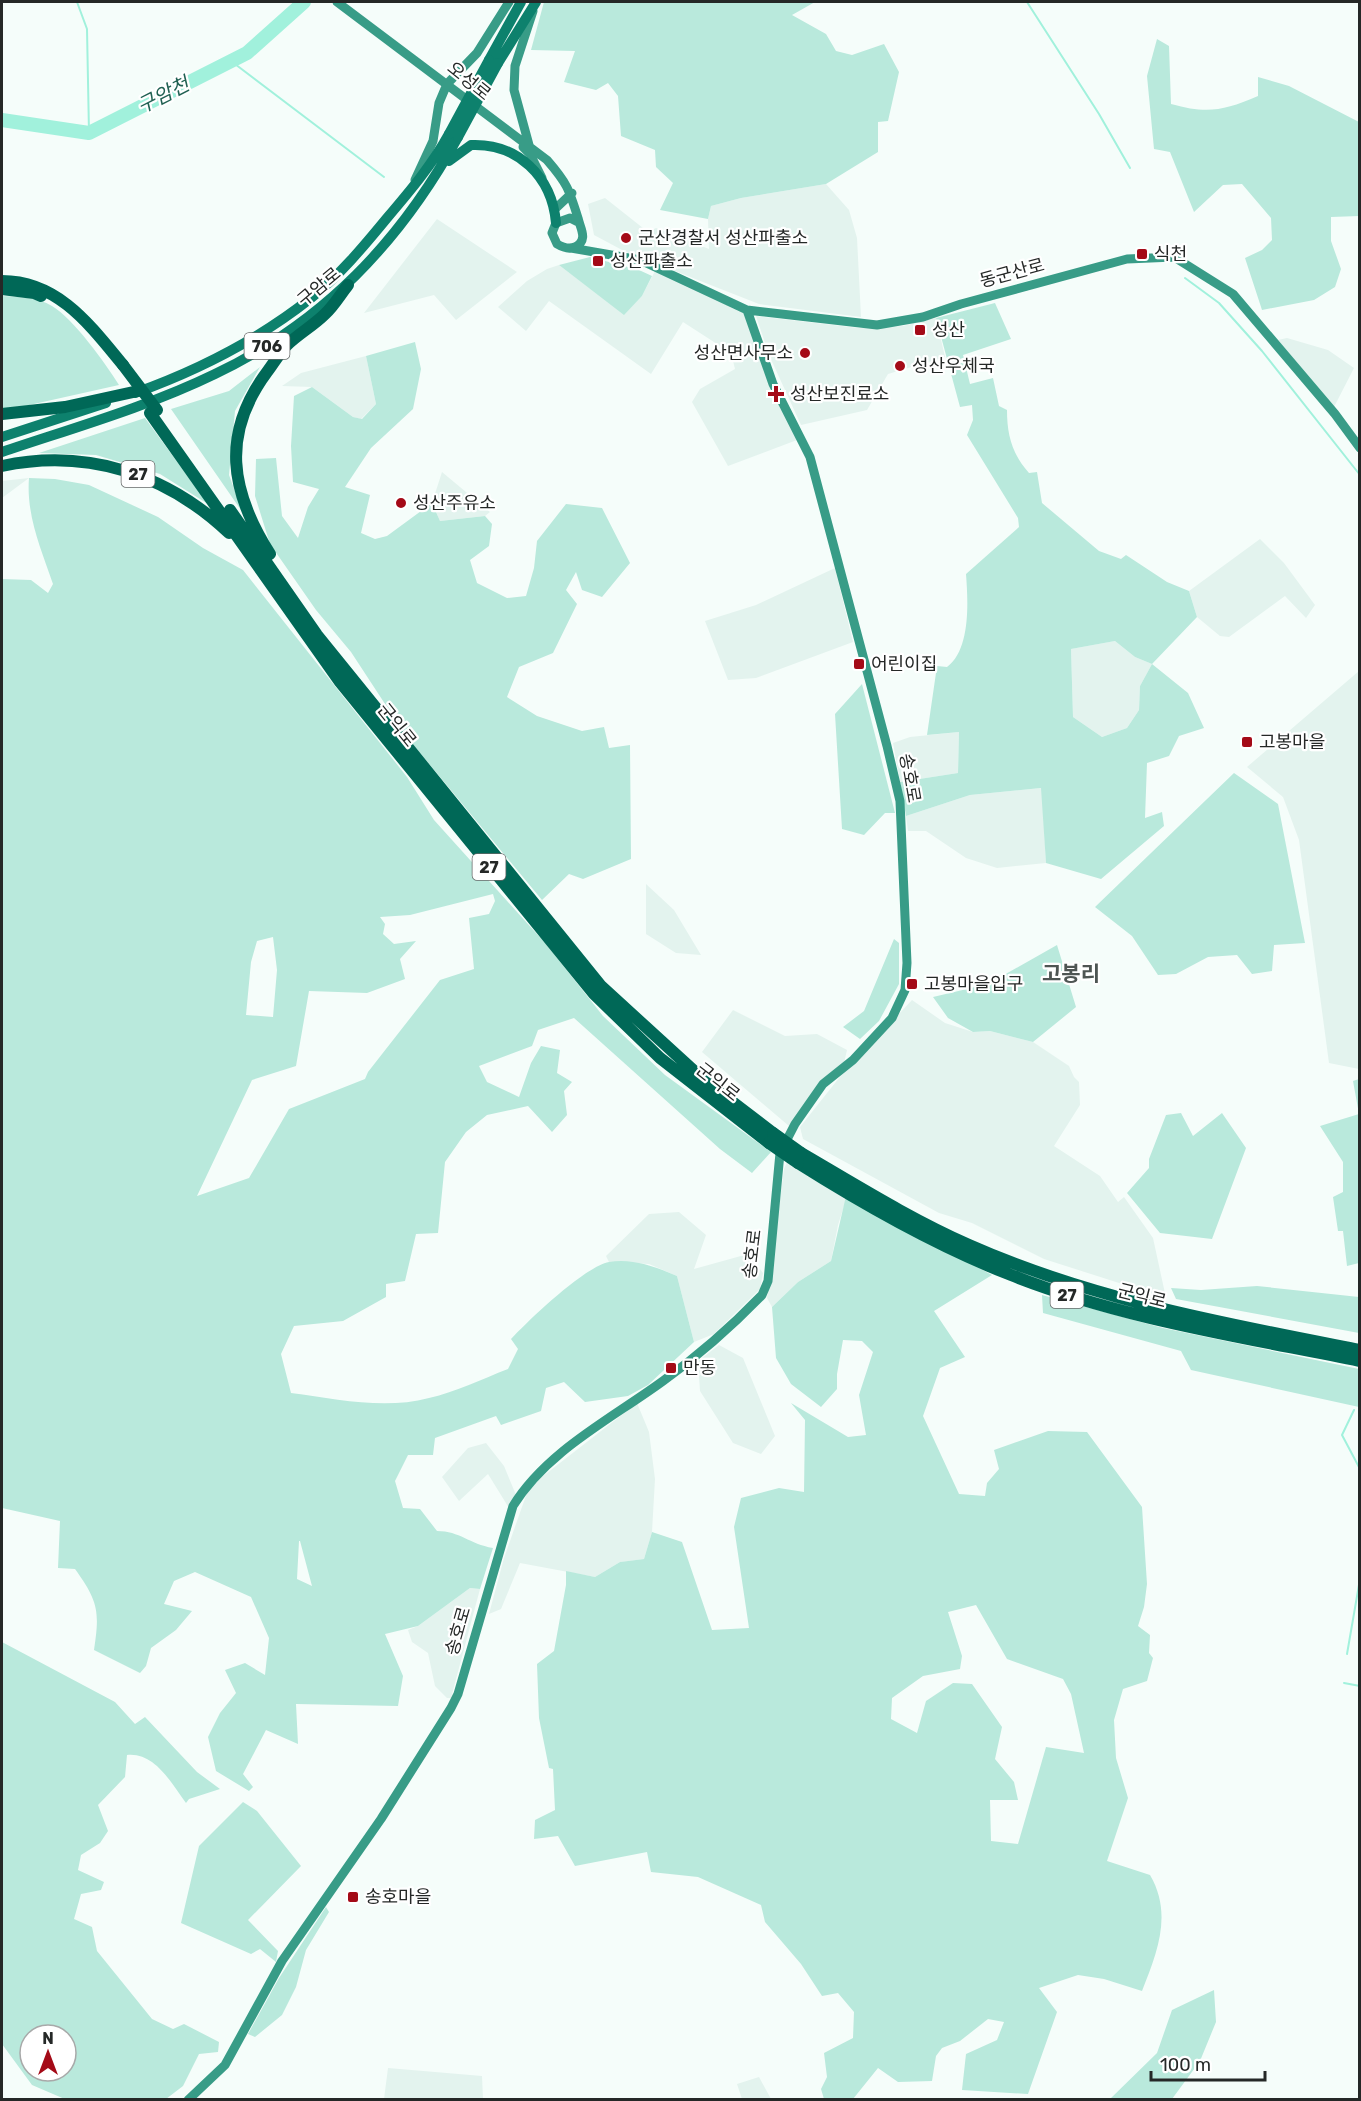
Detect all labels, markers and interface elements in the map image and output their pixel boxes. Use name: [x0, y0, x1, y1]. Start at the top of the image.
street label: 오성로: [443, 57, 495, 105]
water label: 구암천: [133, 71, 195, 118]
place label: 군산경찰서 성산파출소: [638, 227, 808, 249]
marker: 군산경찰서 성산파출소: [619, 231, 633, 245]
place label: 식천: [1154, 243, 1187, 265]
marker: 식천: [1135, 247, 1149, 261]
place label: 성산파출소: [610, 250, 693, 272]
marker: 성산파출소: [591, 254, 605, 268]
street label: 동군산로: [977, 254, 1047, 292]
street label: 구암로: [293, 263, 345, 311]
place label: 성산: [932, 319, 965, 341]
marker: 성산: [913, 323, 927, 337]
road number: 706: [244, 333, 290, 359]
place label: 성산면사무소: [694, 342, 793, 364]
marker: 성산면사무소: [798, 346, 812, 360]
place label: 성산우체국: [912, 355, 995, 377]
marker: 성산우체국: [893, 359, 907, 373]
place label: 성산보진료소: [790, 383, 889, 405]
marker: 성산보진료소: [767, 385, 785, 403]
road number: 27: [122, 461, 154, 487]
place label: 성산주유소: [413, 492, 496, 514]
marker: 성산주유소: [394, 496, 408, 510]
place label: 어린이집: [871, 653, 937, 675]
marker: 어린이집: [852, 657, 866, 671]
street label: 군익로: [373, 699, 421, 751]
place label: 고봉마을: [1259, 731, 1325, 753]
marker: 고봉마을: [1240, 735, 1254, 749]
street label: 송호로: [895, 752, 925, 804]
road number: 27: [472, 854, 506, 880]
district label: 고봉리: [1042, 961, 1100, 986]
place label: 고봉마을입구: [924, 973, 1023, 995]
marker: 고봉마을입구: [905, 977, 919, 991]
street label: 군익로: [692, 1058, 744, 1106]
street label: 송호로: [738, 1228, 766, 1280]
street label: 군익로: [1115, 1279, 1169, 1313]
road number: 27: [1050, 1282, 1084, 1308]
place label: 만동: [683, 1357, 716, 1379]
marker: 만동: [664, 1361, 678, 1375]
street label: 송호로: [441, 1604, 475, 1658]
place label: 송호마을: [365, 1886, 431, 1908]
marker: 송호마을: [346, 1890, 360, 1904]
north arrow: [18, 2023, 78, 2083]
text: N: [42, 2029, 54, 2048]
scale bar: [1151, 2044, 1265, 2082]
text: 100 m: [1160, 2054, 1211, 2076]

